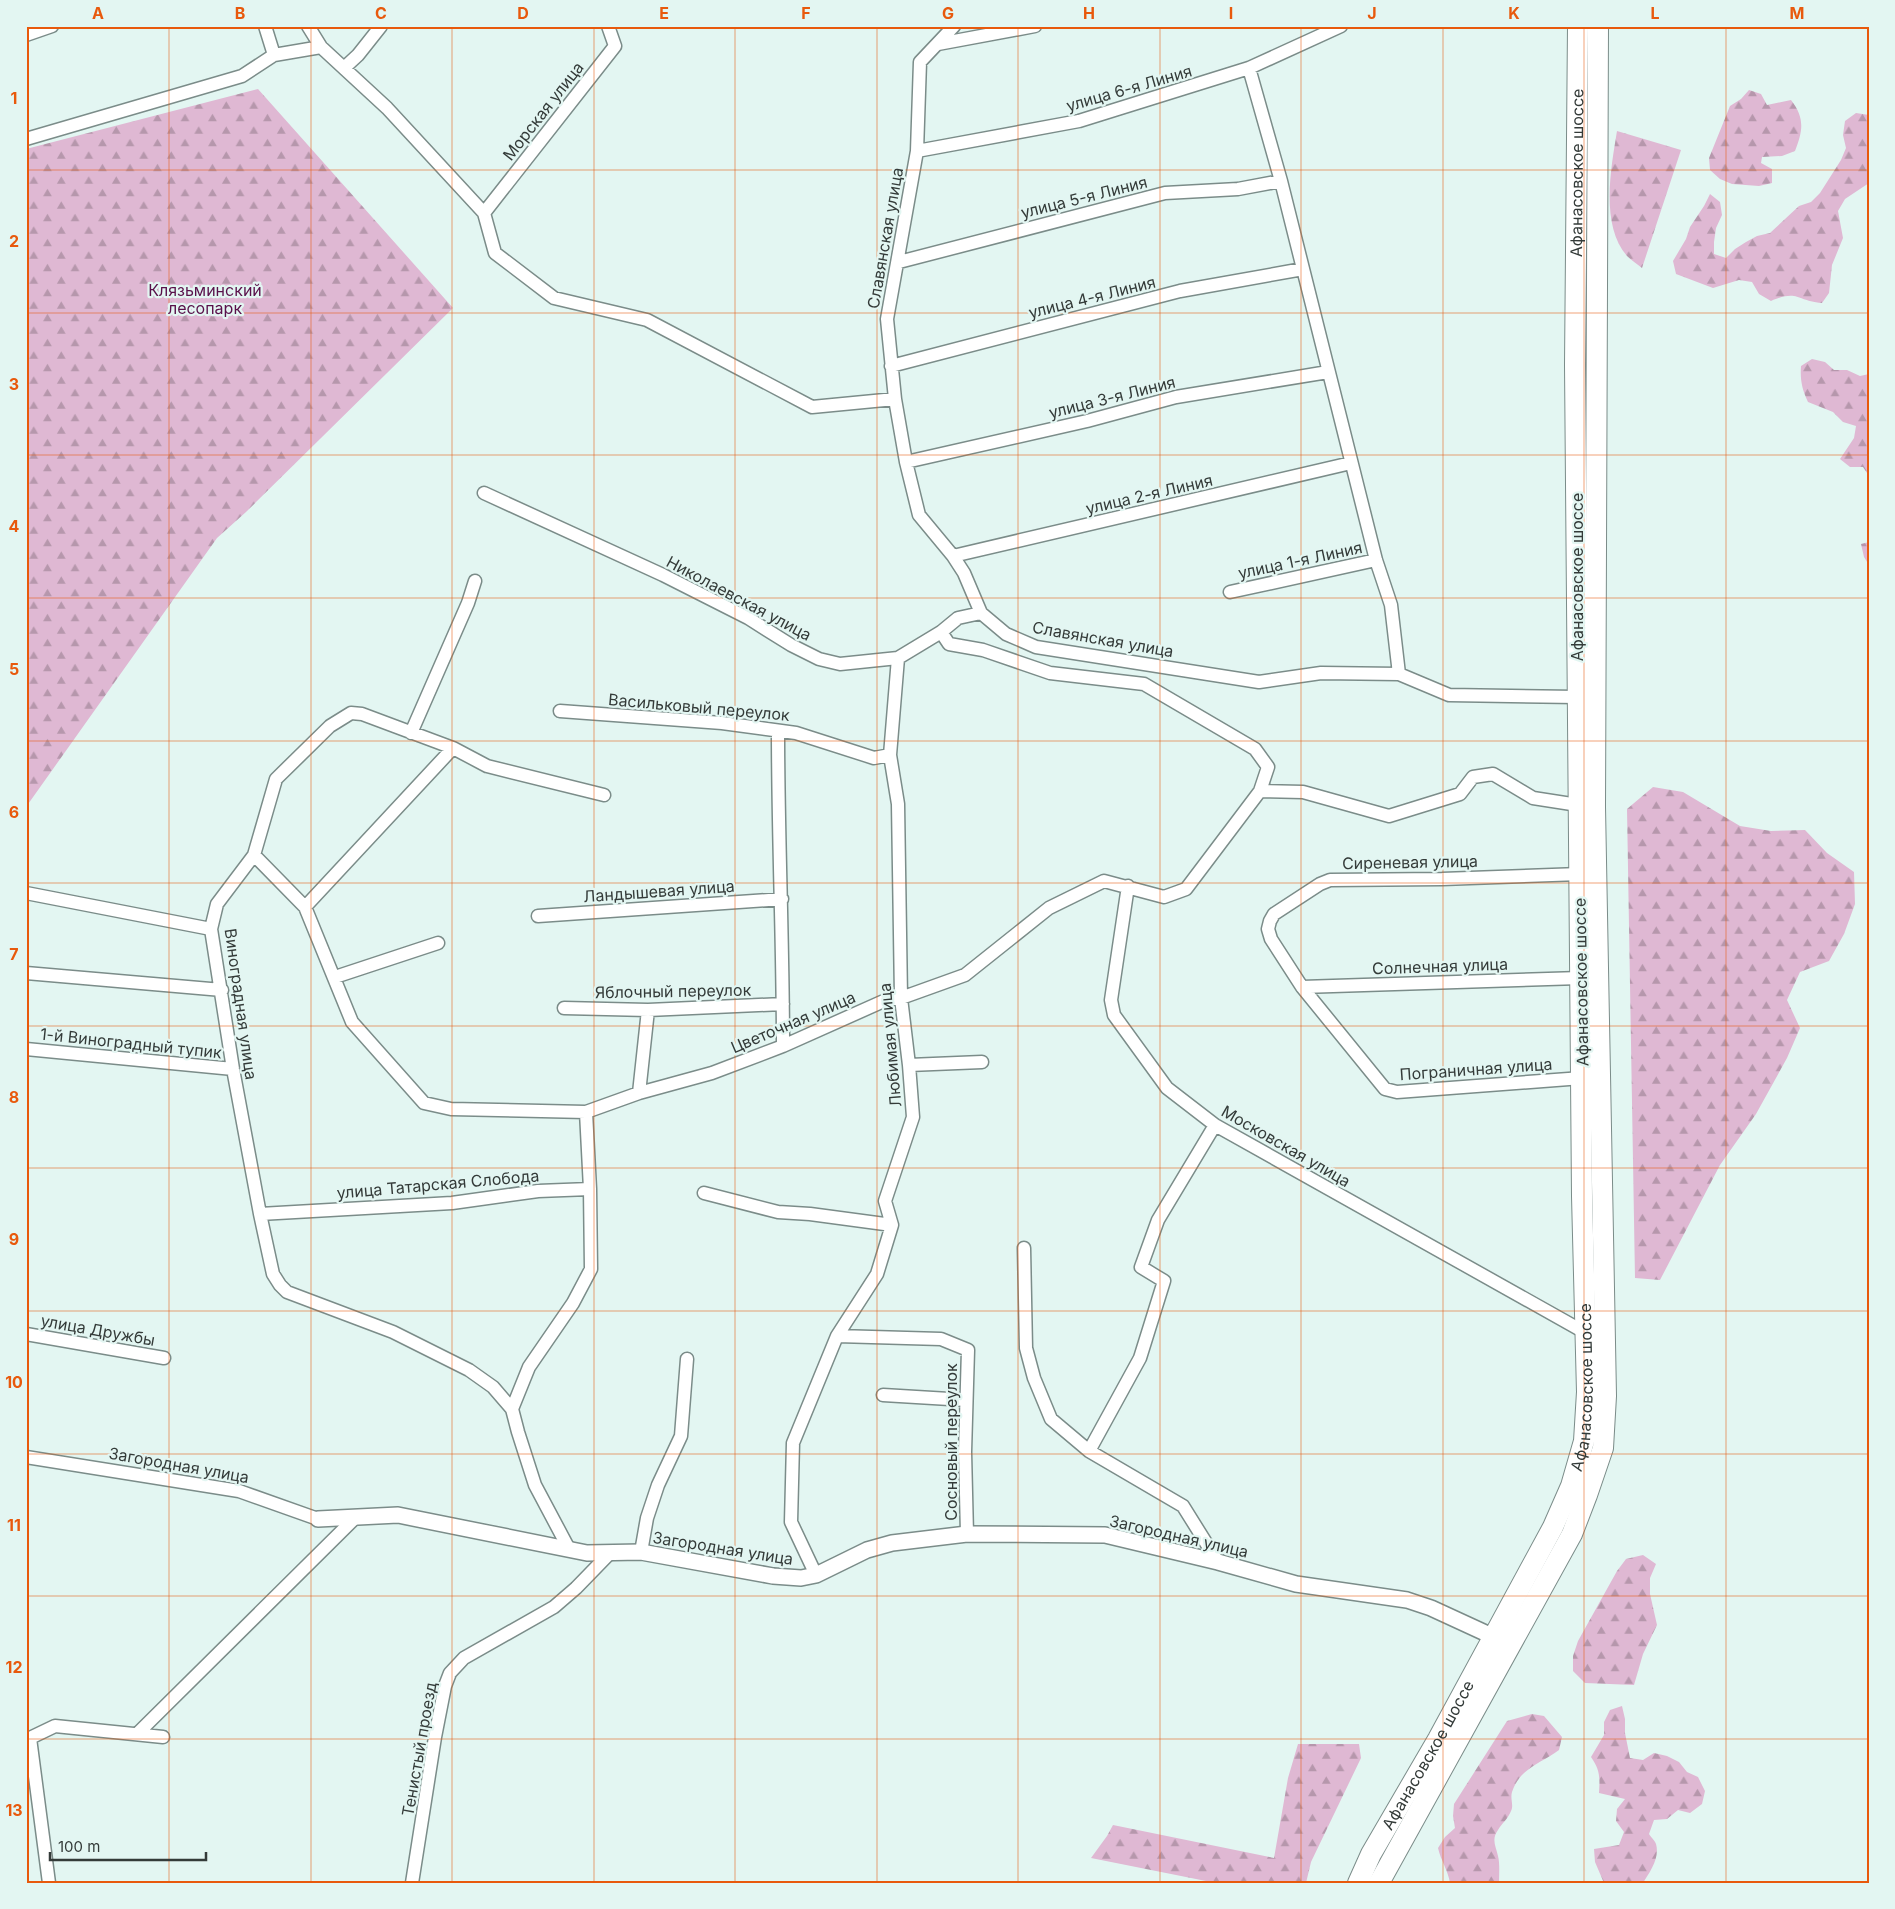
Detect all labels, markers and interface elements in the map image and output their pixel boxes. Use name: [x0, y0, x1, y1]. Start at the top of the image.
text: A: [92, 3, 104, 23]
text: B: [235, 3, 245, 23]
text: C: [375, 3, 387, 23]
text: D: [517, 3, 529, 23]
text: E: [659, 3, 669, 23]
text: F: [801, 3, 811, 23]
text: G: [942, 3, 954, 23]
text: H: [1083, 3, 1095, 23]
text: I: [1229, 3, 1233, 23]
text: J: [1367, 3, 1377, 23]
text: K: [1508, 3, 1520, 23]
text: L: [1650, 3, 1660, 23]
text: M: [1790, 3, 1804, 23]
street label: Морская улица: [498, 58, 588, 164]
street label: улица 6-я Линия: [1064, 60, 1194, 116]
text: 1: [11, 88, 17, 108]
street label: Афанасовское шоссе: [1566, 88, 1587, 257]
street label: Славянская улица: [863, 166, 907, 310]
street label: улица 5-я Линия: [1019, 172, 1149, 222]
text: 2: [9, 231, 19, 251]
street label: улица 4-я Линия: [1026, 272, 1158, 322]
park label: Клязьминский лесопарк: [148, 280, 262, 318]
street label: улица 3-я Линия: [1047, 372, 1177, 422]
text: 3: [9, 374, 19, 394]
street label: улица 2-я Линия: [1084, 470, 1214, 518]
street label: Афанасовское шоссе: [1567, 493, 1587, 661]
text: 4: [9, 516, 20, 536]
street label: улица 1-я Линия: [1236, 537, 1364, 583]
street label: Николаевская улица: [663, 551, 815, 645]
street label: Славянская улица: [1031, 617, 1175, 661]
text: 5: [9, 659, 19, 679]
street label: Васильковый переулок: [607, 689, 791, 725]
text: 6: [9, 802, 19, 822]
street label: Сиреневая улица: [1342, 851, 1478, 873]
street label: Ландышевая улица: [583, 876, 735, 906]
street label: Афанасовское шоссе: [1570, 898, 1592, 1066]
street label: Виноградная улица: [220, 927, 262, 1081]
text: 7: [9, 944, 19, 964]
street label: Солнечная улица: [1372, 954, 1508, 978]
street label: Яблочный переулок: [595, 980, 752, 1002]
street label: Любимая улица: [875, 982, 905, 1108]
street label: Цветочная улица: [728, 987, 858, 1057]
street label: 1-й Виноградный тупик: [39, 1024, 223, 1063]
street label: Пограничная улица: [1399, 1054, 1553, 1084]
text: 8: [9, 1087, 19, 1107]
street label: Московская улица: [1218, 1101, 1354, 1191]
street label: улица Татарская Слобода: [336, 1165, 540, 1203]
text: 9: [9, 1229, 19, 1249]
street label: Афанасовское шоссе: [1566, 1303, 1597, 1474]
street label: улица Дружбы: [39, 1310, 157, 1350]
street label: Сосновый переулок: [941, 1363, 961, 1521]
text: 10: [5, 1372, 23, 1392]
street label: Загородная улица: [107, 1443, 251, 1487]
street label: Загородная улица: [1108, 1510, 1250, 1562]
text: 11: [7, 1515, 21, 1535]
street label: Загородная улица: [651, 1527, 795, 1569]
text: 12: [6, 1657, 22, 1677]
street label: Афанасовское шоссе: [1377, 1677, 1478, 1833]
street label: Тенистый проезд: [397, 1680, 441, 1818]
text: 13: [5, 1800, 23, 1820]
scale bar: [50, 1829, 206, 1861]
text: 100 m: [58, 1837, 100, 1856]

